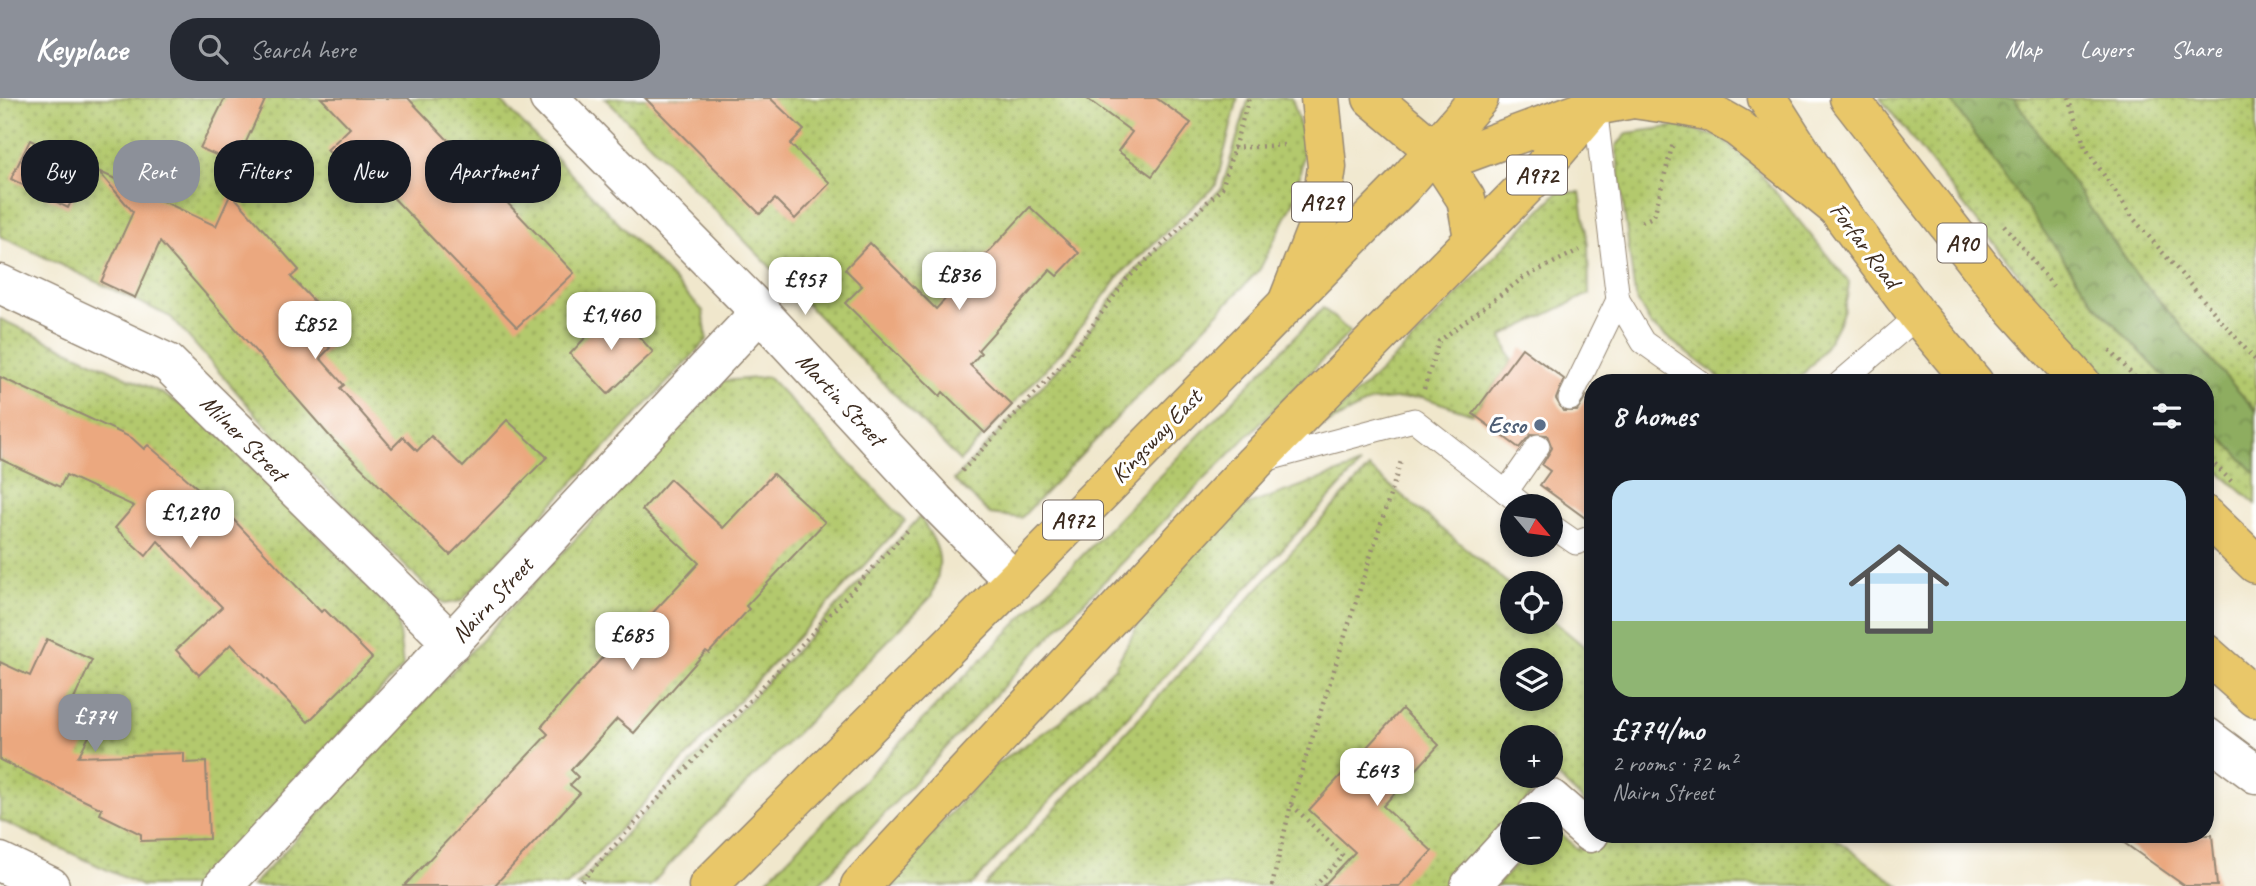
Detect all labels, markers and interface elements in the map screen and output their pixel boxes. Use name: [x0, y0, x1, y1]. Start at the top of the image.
search box: [170, 18, 660, 81]
text: Keyplace: [35, 28, 128, 70]
icon: search: [194, 30, 232, 68]
text: Search here: [250, 33, 356, 66]
text: Map: [2005, 34, 2042, 64]
text: Layers: [2080, 34, 2133, 64]
text: Share: [2171, 34, 2221, 64]
chip: Buy: [21, 140, 99, 203]
chip: Rent: [113, 140, 200, 203]
chip: Filters: [214, 140, 314, 203]
chip: New: [328, 140, 411, 203]
chip: Apartment: [425, 140, 561, 203]
road number: A972: [1507, 156, 1567, 194]
road number: A929: [1292, 183, 1352, 222]
street label: Forfar Road: [1823, 196, 1909, 297]
road number: A90: [1938, 224, 1986, 262]
pin: £836: [918, 252, 1000, 312]
pin: £957: [764, 258, 846, 317]
text: £836: [938, 260, 980, 289]
text: £957: [785, 265, 825, 294]
pin: £1,460: [554, 292, 668, 352]
text: £1,460: [583, 300, 639, 329]
pin: £852: [274, 302, 356, 361]
text: £852: [294, 309, 336, 338]
street label: Martin Street: [790, 346, 894, 455]
street label: Kingsway East: [1104, 381, 1210, 489]
street label: Milner Street: [194, 388, 296, 490]
text: 8 homes: [1612, 397, 1697, 435]
icon: filters: [2148, 397, 2186, 435]
place label: Esso: [1488, 410, 1528, 440]
marker: Esso: [1532, 417, 1548, 433]
pin: £1,290: [133, 490, 247, 550]
north arrow: [1500, 494, 1563, 556]
map controls: [1500, 494, 1563, 865]
text: £1,290: [162, 498, 218, 527]
road number: A972: [1043, 500, 1103, 540]
icon: home: [1836, 526, 1962, 652]
street label: Nairn Street: [445, 549, 541, 649]
button: locate: [1500, 571, 1563, 634]
pin: £685: [591, 612, 673, 672]
text: £685: [611, 620, 653, 649]
button: layers: [1500, 648, 1563, 711]
pin: £774: [54, 694, 136, 754]
text: £774: [74, 702, 116, 731]
text: £774/mo: [1612, 711, 1704, 749]
button: +: [1500, 725, 1563, 788]
pin: £643: [1336, 748, 1418, 808]
text: 2 rooms · 72 m²: [1612, 749, 1736, 778]
text: £643: [1356, 756, 1398, 785]
text: Nairn Street: [1612, 778, 1714, 807]
button: −: [1500, 802, 1563, 865]

